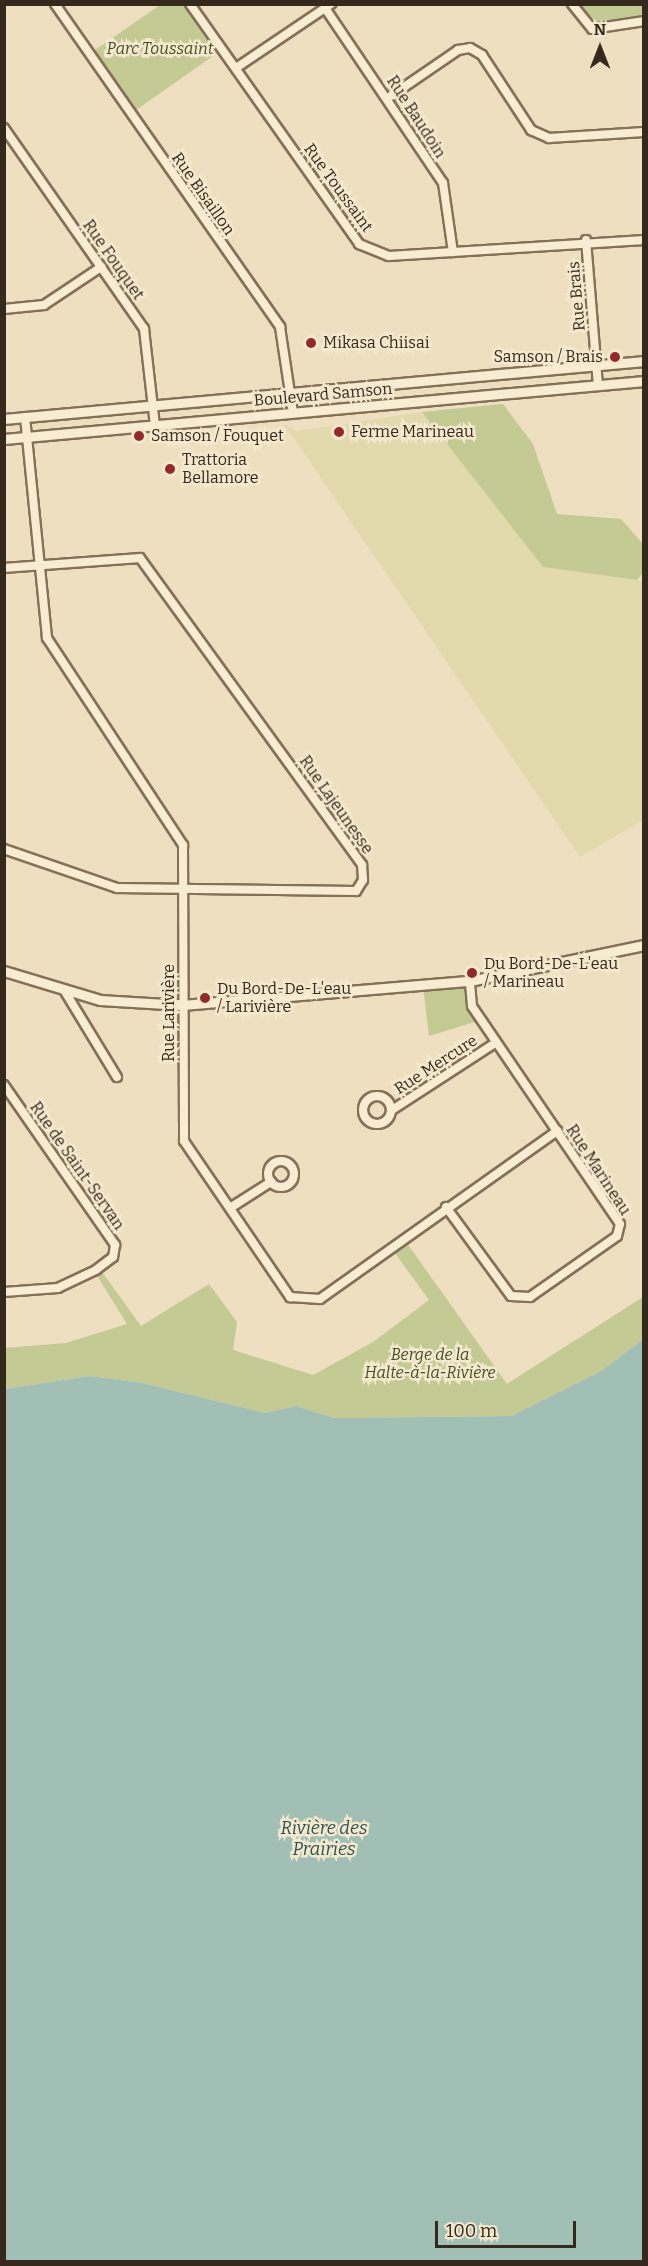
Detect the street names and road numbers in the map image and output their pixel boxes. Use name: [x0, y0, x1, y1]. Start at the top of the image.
street label: Rue Baudoin: [382, 72, 450, 162]
street label: Rue Toussaint: [300, 140, 376, 236]
street label: Rue Bisaillon: [167, 149, 239, 239]
street label: Rue Fouquet: [78, 216, 148, 304]
street label: Rue Brais: [564, 260, 590, 332]
street label: Boulevard Samson: [253, 379, 393, 411]
street label: Rue Lajeunesse: [295, 752, 377, 858]
street label: Rue Larivière: [159, 964, 179, 1062]
street label: Rue Mercure: [391, 1031, 481, 1099]
street label: Rue de Saint-Servan: [26, 1098, 128, 1234]
street label: Rue Marineau: [562, 1121, 634, 1219]

